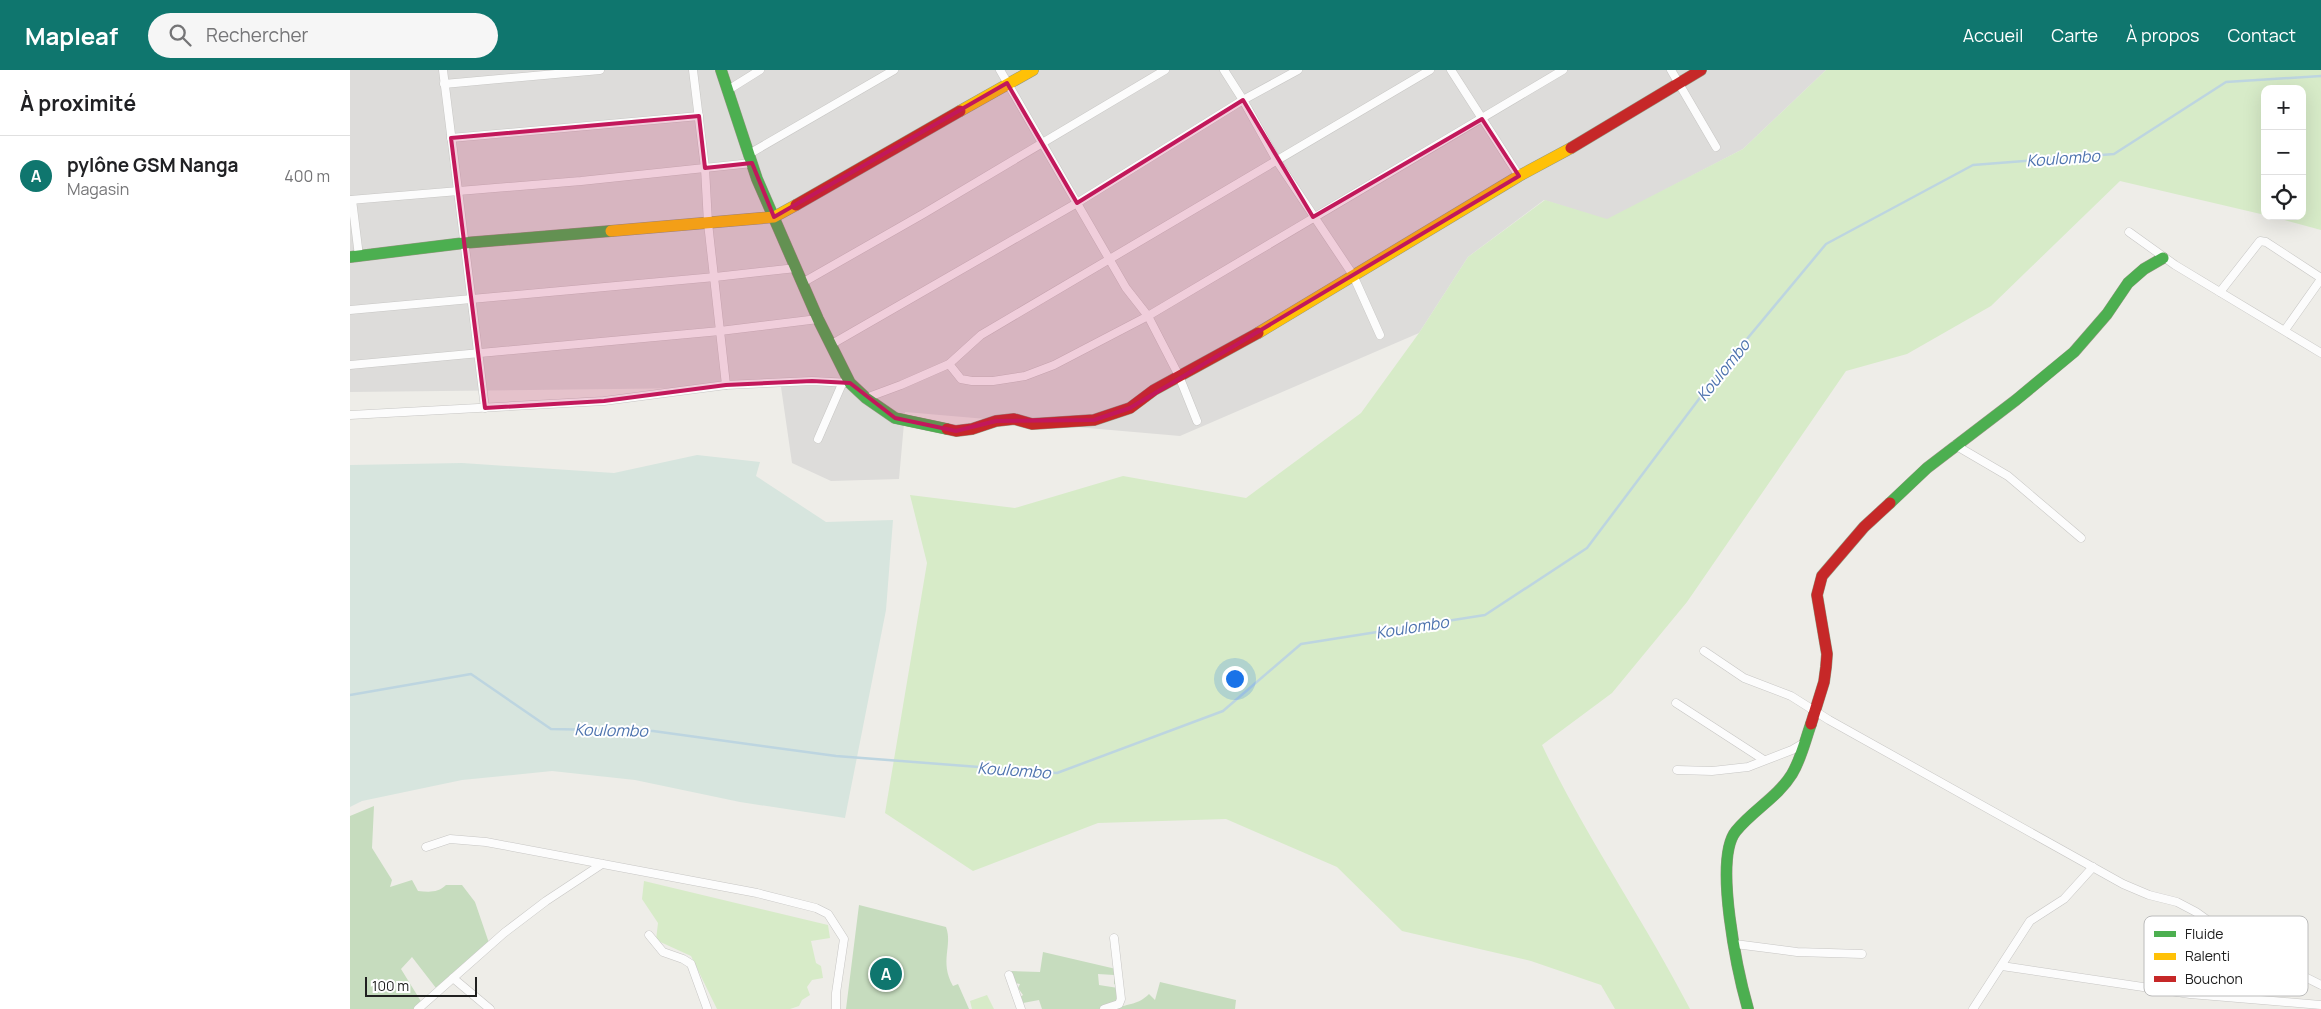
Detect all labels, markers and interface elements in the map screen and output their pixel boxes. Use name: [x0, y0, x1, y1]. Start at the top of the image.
search box: [148, 13, 498, 58]
text: Mapleaf: [25, 19, 118, 52]
icon: search: [166, 21, 194, 49]
text: Rechercher: [206, 22, 308, 48]
text: Accueil: [1963, 23, 2023, 47]
text: Carte: [2051, 23, 2098, 47]
text: À propos: [2126, 23, 2199, 47]
text: Contact: [2227, 23, 2296, 47]
map controls: [2261, 85, 2306, 220]
button: +: [2261, 85, 2306, 130]
text: À proximité: [20, 89, 136, 117]
button: −: [2261, 130, 2306, 175]
water label: Koulombo: [2026, 144, 2102, 172]
text: pylône GSM Nanga: [67, 152, 239, 178]
text: A: [31, 165, 41, 187]
text: 400 m: [284, 165, 330, 187]
button: locate: [2261, 175, 2306, 220]
text: Magasin: [67, 178, 129, 200]
water label: Koulombo: [1691, 333, 1756, 405]
water label: Koulombo: [1374, 610, 1452, 644]
your location: [1222, 666, 1248, 692]
water label: Koulombo: [574, 718, 649, 742]
water label: Koulombo: [977, 756, 1053, 784]
legend: [2144, 916, 2308, 996]
text: Fluide: [2185, 924, 2223, 943]
text: Ralenti: [2185, 946, 2230, 965]
pin: A: [870, 955, 902, 993]
text: Bouchon: [2185, 969, 2243, 988]
scale bar: [365, 974, 478, 997]
text: 100 m: [372, 976, 409, 995]

